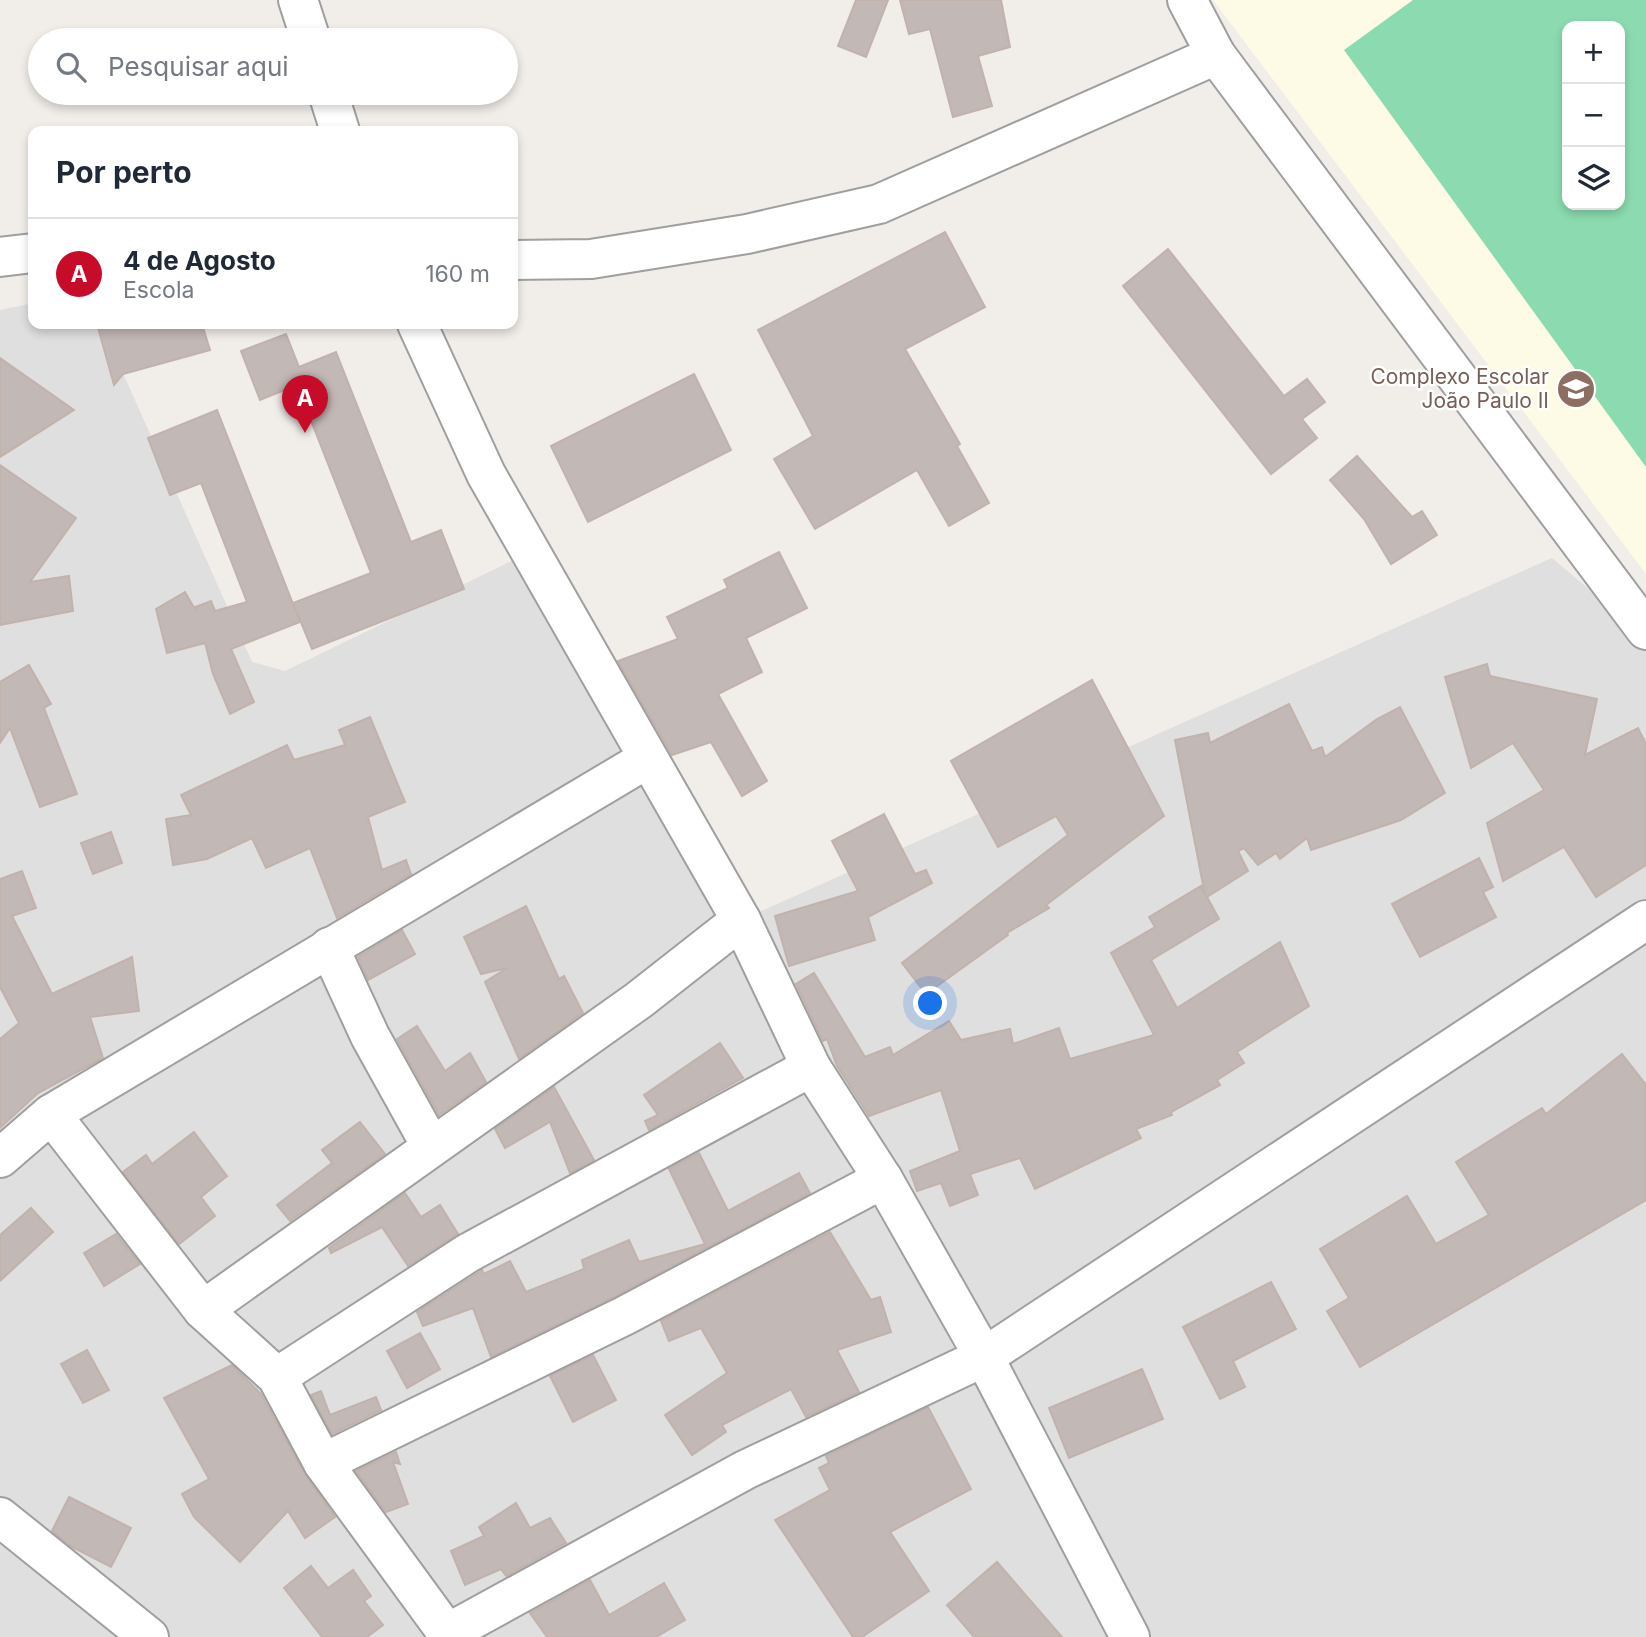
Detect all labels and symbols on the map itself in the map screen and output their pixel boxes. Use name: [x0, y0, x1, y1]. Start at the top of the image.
place label: Complexo Escolar João Paulo II: [1370, 364, 1549, 413]
school or university icon: Complexo Escolar João Paulo II: [1555, 368, 1597, 410]
pin: A: [282, 375, 328, 433]
your location: [913, 986, 947, 1020]

